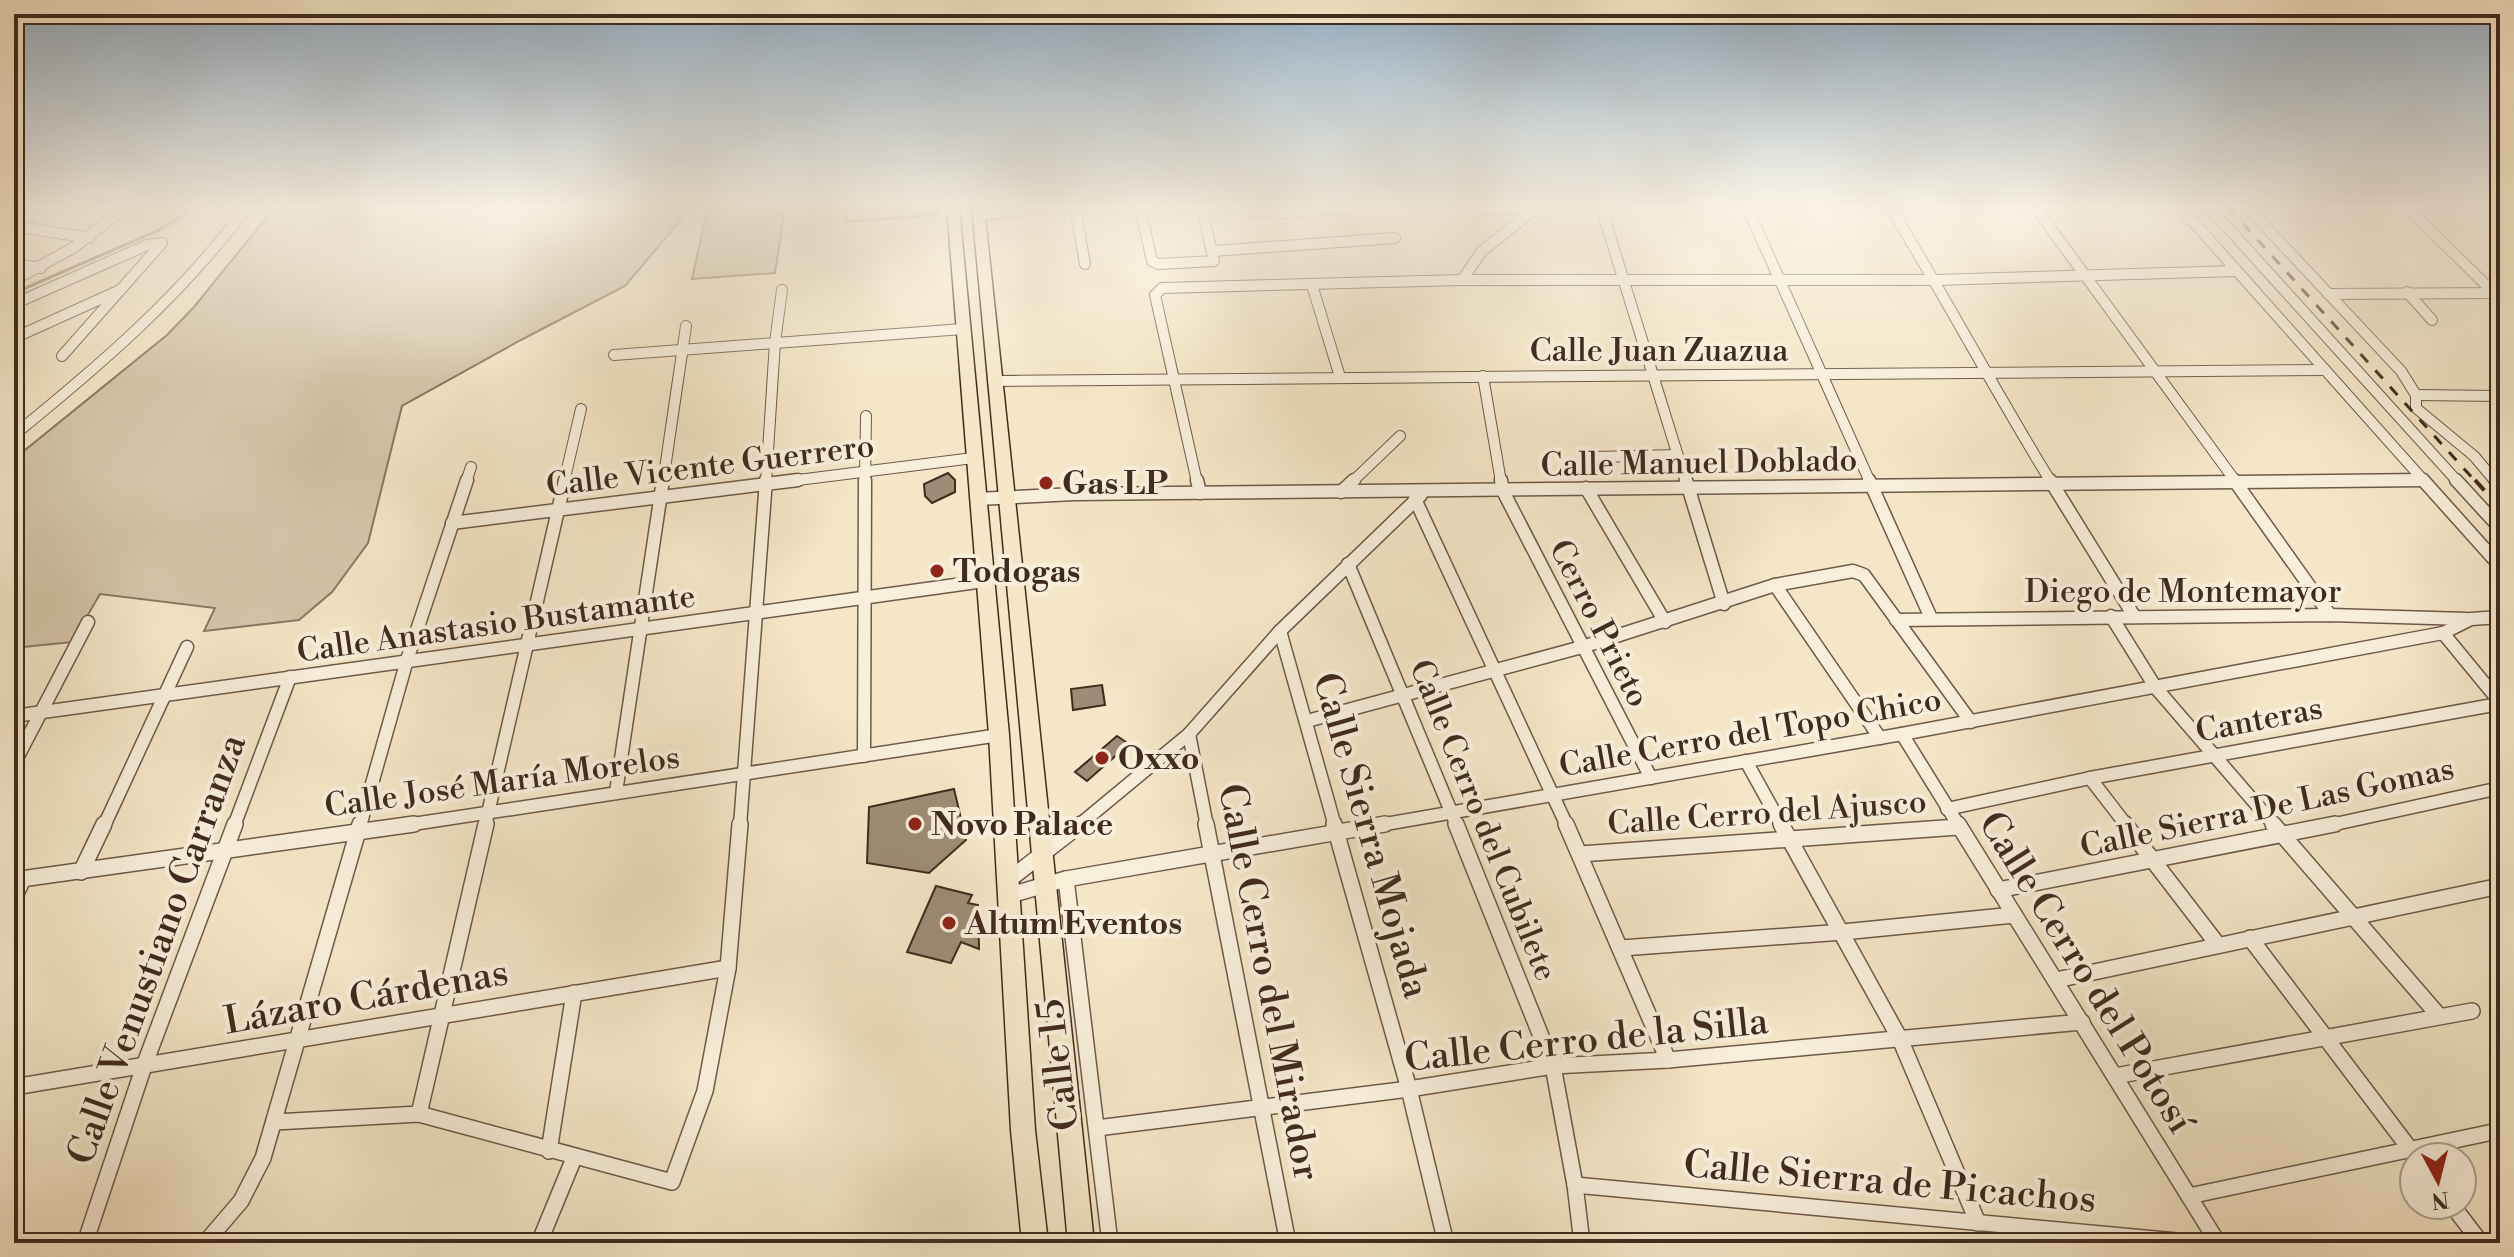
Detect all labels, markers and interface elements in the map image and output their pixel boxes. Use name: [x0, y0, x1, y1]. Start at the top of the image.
street label: Calle Juan Zuazua: [1530, 331, 1789, 371]
street label: Calle Vicente Guerrero: [544, 426, 876, 506]
street label: Calle Manuel Doblado: [1540, 440, 1858, 486]
place label: Gas LP: [1062, 464, 1168, 504]
marker: Gas LP: [1037, 474, 1055, 492]
street label: Cerro Prieto: [1540, 533, 1658, 714]
place label: Todogas: [953, 552, 1081, 592]
marker: Todogas: [928, 562, 946, 580]
street label: Diego de Montemayor: [2025, 572, 2342, 612]
street label: Calle Anastasio Bustamante: [294, 576, 698, 672]
street label: Calle Cerro del Cubilete: [1400, 654, 1566, 987]
street label: Calle Sierra Mojada: [1302, 667, 1440, 1004]
street label: Calle Cerro del Topo Chico: [1556, 680, 1944, 786]
street label: Canteras: [2192, 688, 2326, 752]
street label: Calle Venustiano Carranza: [58, 727, 257, 1171]
street label: Calle José María Morelos: [322, 737, 682, 827]
place label: Oxxo: [1118, 739, 1200, 779]
marker: Oxxo: [1093, 749, 1111, 767]
street label: Calle Sierra De Las Gomas: [2077, 749, 2458, 867]
street label: Calle Cerro del Mirador: [1207, 780, 1330, 1185]
street label: Calle Cerro del Ajusco: [1606, 782, 1928, 844]
street label: Calle Cerro del Potosí: [1968, 803, 2205, 1144]
place label: Novo Palace: [931, 805, 1113, 845]
marker: Novo Palace: [906, 815, 924, 833]
place label: Altum Eventos: [964, 904, 1182, 944]
marker: Altum Eventos: [940, 914, 958, 932]
street label: Lázaro Cárdenas: [220, 949, 512, 1046]
street label: Calle 15: [1027, 996, 1090, 1133]
street label: Calle Cerro de la Silla: [1402, 998, 1771, 1083]
street label: Calle Sierra de Picachos: [1682, 1141, 2098, 1224]
north arrow: [2398, 1141, 2478, 1221]
text: N: [2429, 1185, 2451, 1214]

